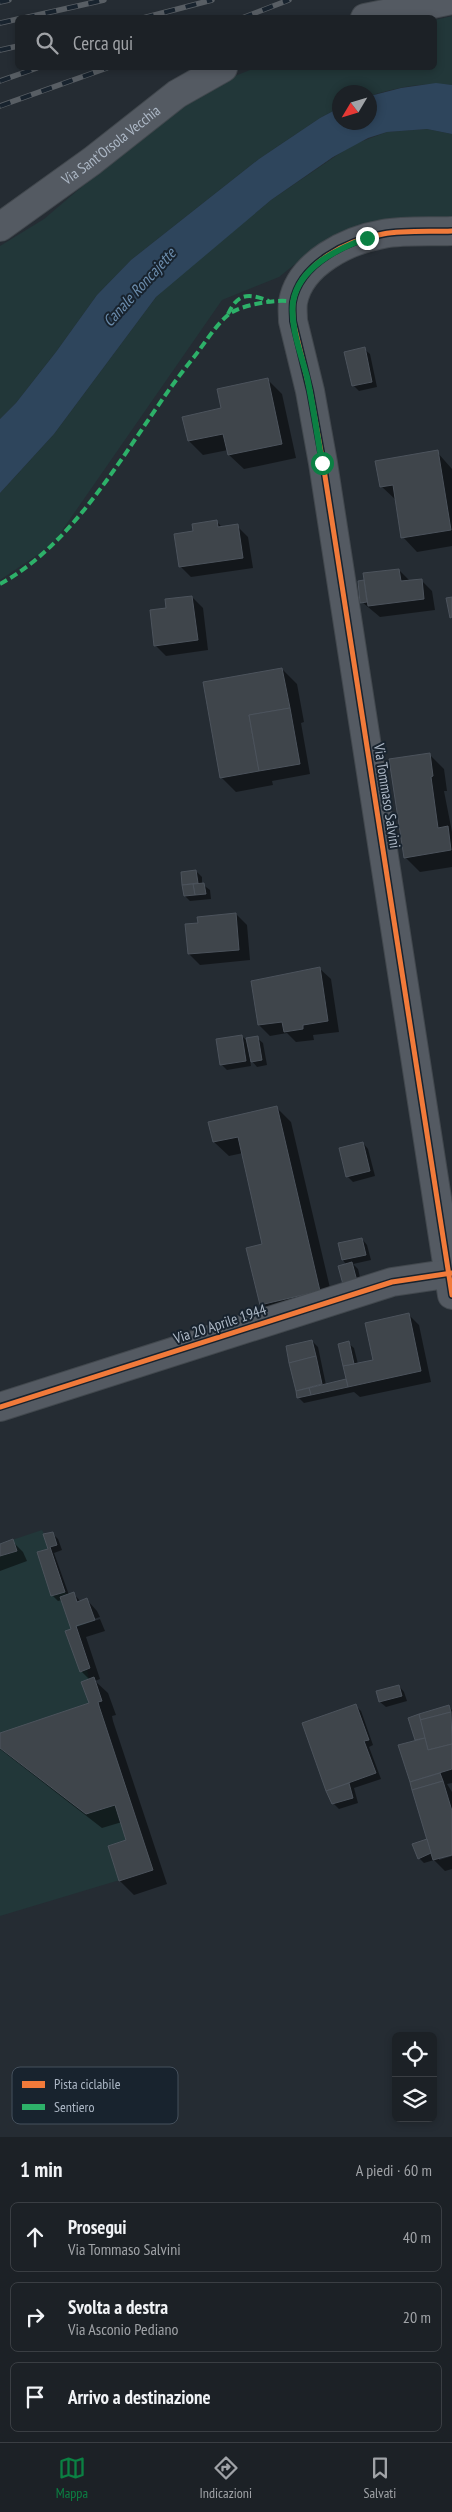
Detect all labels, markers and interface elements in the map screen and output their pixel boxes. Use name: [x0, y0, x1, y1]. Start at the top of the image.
search box: [15, 15, 437, 70]
icon: search: [33, 29, 61, 57]
text: Cerca qui: [73, 31, 133, 55]
north arrow: [332, 85, 377, 130]
street label: Via Sant'Orsola Vecchia: [57, 101, 164, 189]
route end: [356, 227, 379, 250]
water label: Canale Roncajette: [98, 242, 181, 331]
route start: [311, 452, 334, 475]
street label: Via Tommaso Salvini: [370, 741, 405, 850]
street label: Via 20 Aprile 1944: [170, 1300, 269, 1348]
map controls: [392, 2032, 437, 2122]
button: locate: [392, 2032, 437, 2077]
legend: [12, 2067, 178, 2124]
text: Pista ciclabile: [54, 2075, 121, 2093]
button: layers: [392, 2077, 437, 2122]
text: Sentiero: [54, 2098, 94, 2116]
text: 1 min: [20, 2156, 62, 2183]
text: A piedi · 60 m: [356, 2160, 432, 2180]
text: Prosegui: [68, 2215, 127, 2239]
icon: ahead: [21, 2223, 49, 2251]
text: 40 m: [403, 2227, 431, 2247]
text: Via Tommaso Salvini: [68, 2239, 181, 2259]
text: Svolta a destra: [68, 2295, 168, 2319]
icon: right: [21, 2303, 49, 2331]
text: 20 m: [403, 2307, 431, 2327]
text: Via Asconio Pediano: [68, 2319, 178, 2339]
icon: arrive: [21, 2383, 49, 2411]
text: Arrivo a destinazione: [68, 2385, 211, 2409]
tab: Mappa: [56, 2454, 88, 2502]
tab: Indicazioni: [200, 2454, 252, 2502]
tab: Salvati: [363, 2454, 396, 2502]

